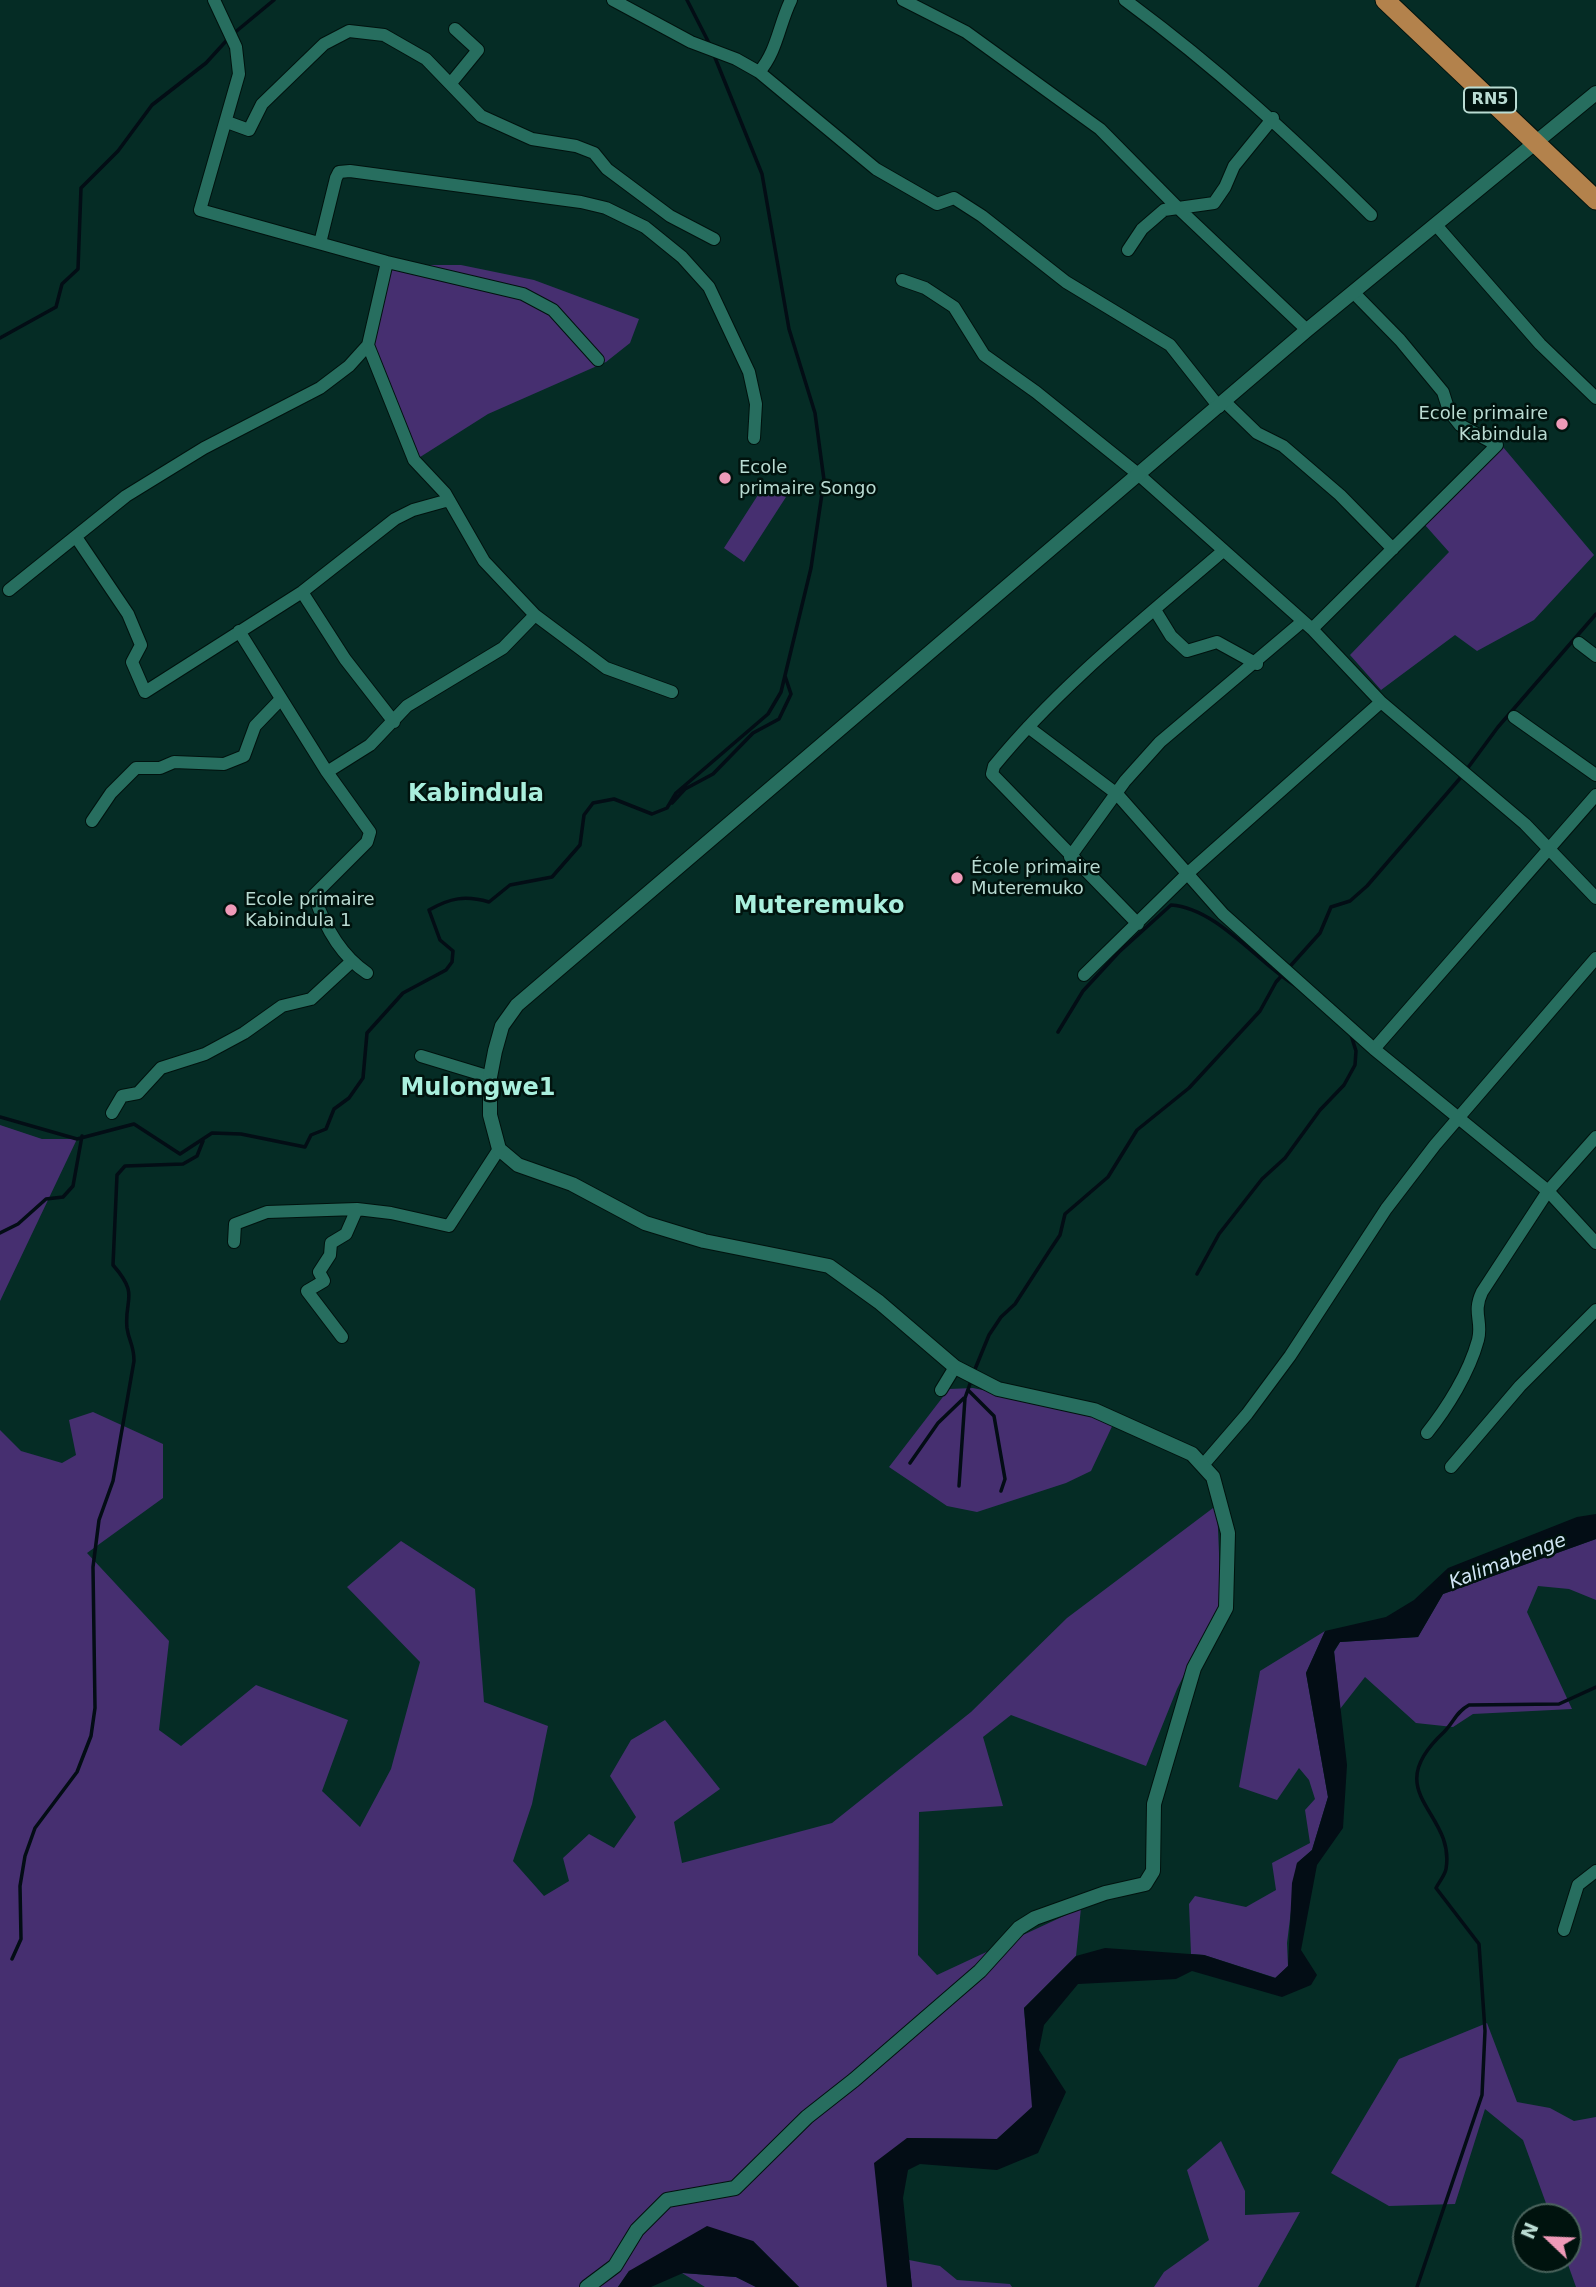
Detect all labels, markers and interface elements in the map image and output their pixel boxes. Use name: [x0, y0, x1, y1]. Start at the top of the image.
road number: RN5: [1464, 88, 1516, 113]
place label: Ecole primaire Kabindula: [1418, 403, 1548, 446]
marker: Ecole primaire Kabindula: [1554, 416, 1570, 432]
place label: Ecole primaire Songo: [739, 457, 876, 500]
marker: Ecole primaire Songo: [717, 470, 733, 486]
district label: Kabindula: [408, 781, 544, 809]
place label: École primaire Muteremuko: [971, 857, 1101, 900]
marker: École primaire Muteremuko: [949, 870, 965, 886]
place label: Ecole primaire Kabindula 1: [245, 889, 375, 932]
district label: Muteremuko: [734, 893, 904, 921]
marker: Ecole primaire Kabindula 1: [223, 902, 239, 918]
district label: Mulongwe1: [400, 1075, 556, 1103]
water label: Kalimabenge: [1446, 1529, 1570, 1595]
north arrow: [1512, 2203, 1582, 2273]
text: N: [1516, 2219, 1543, 2242]

